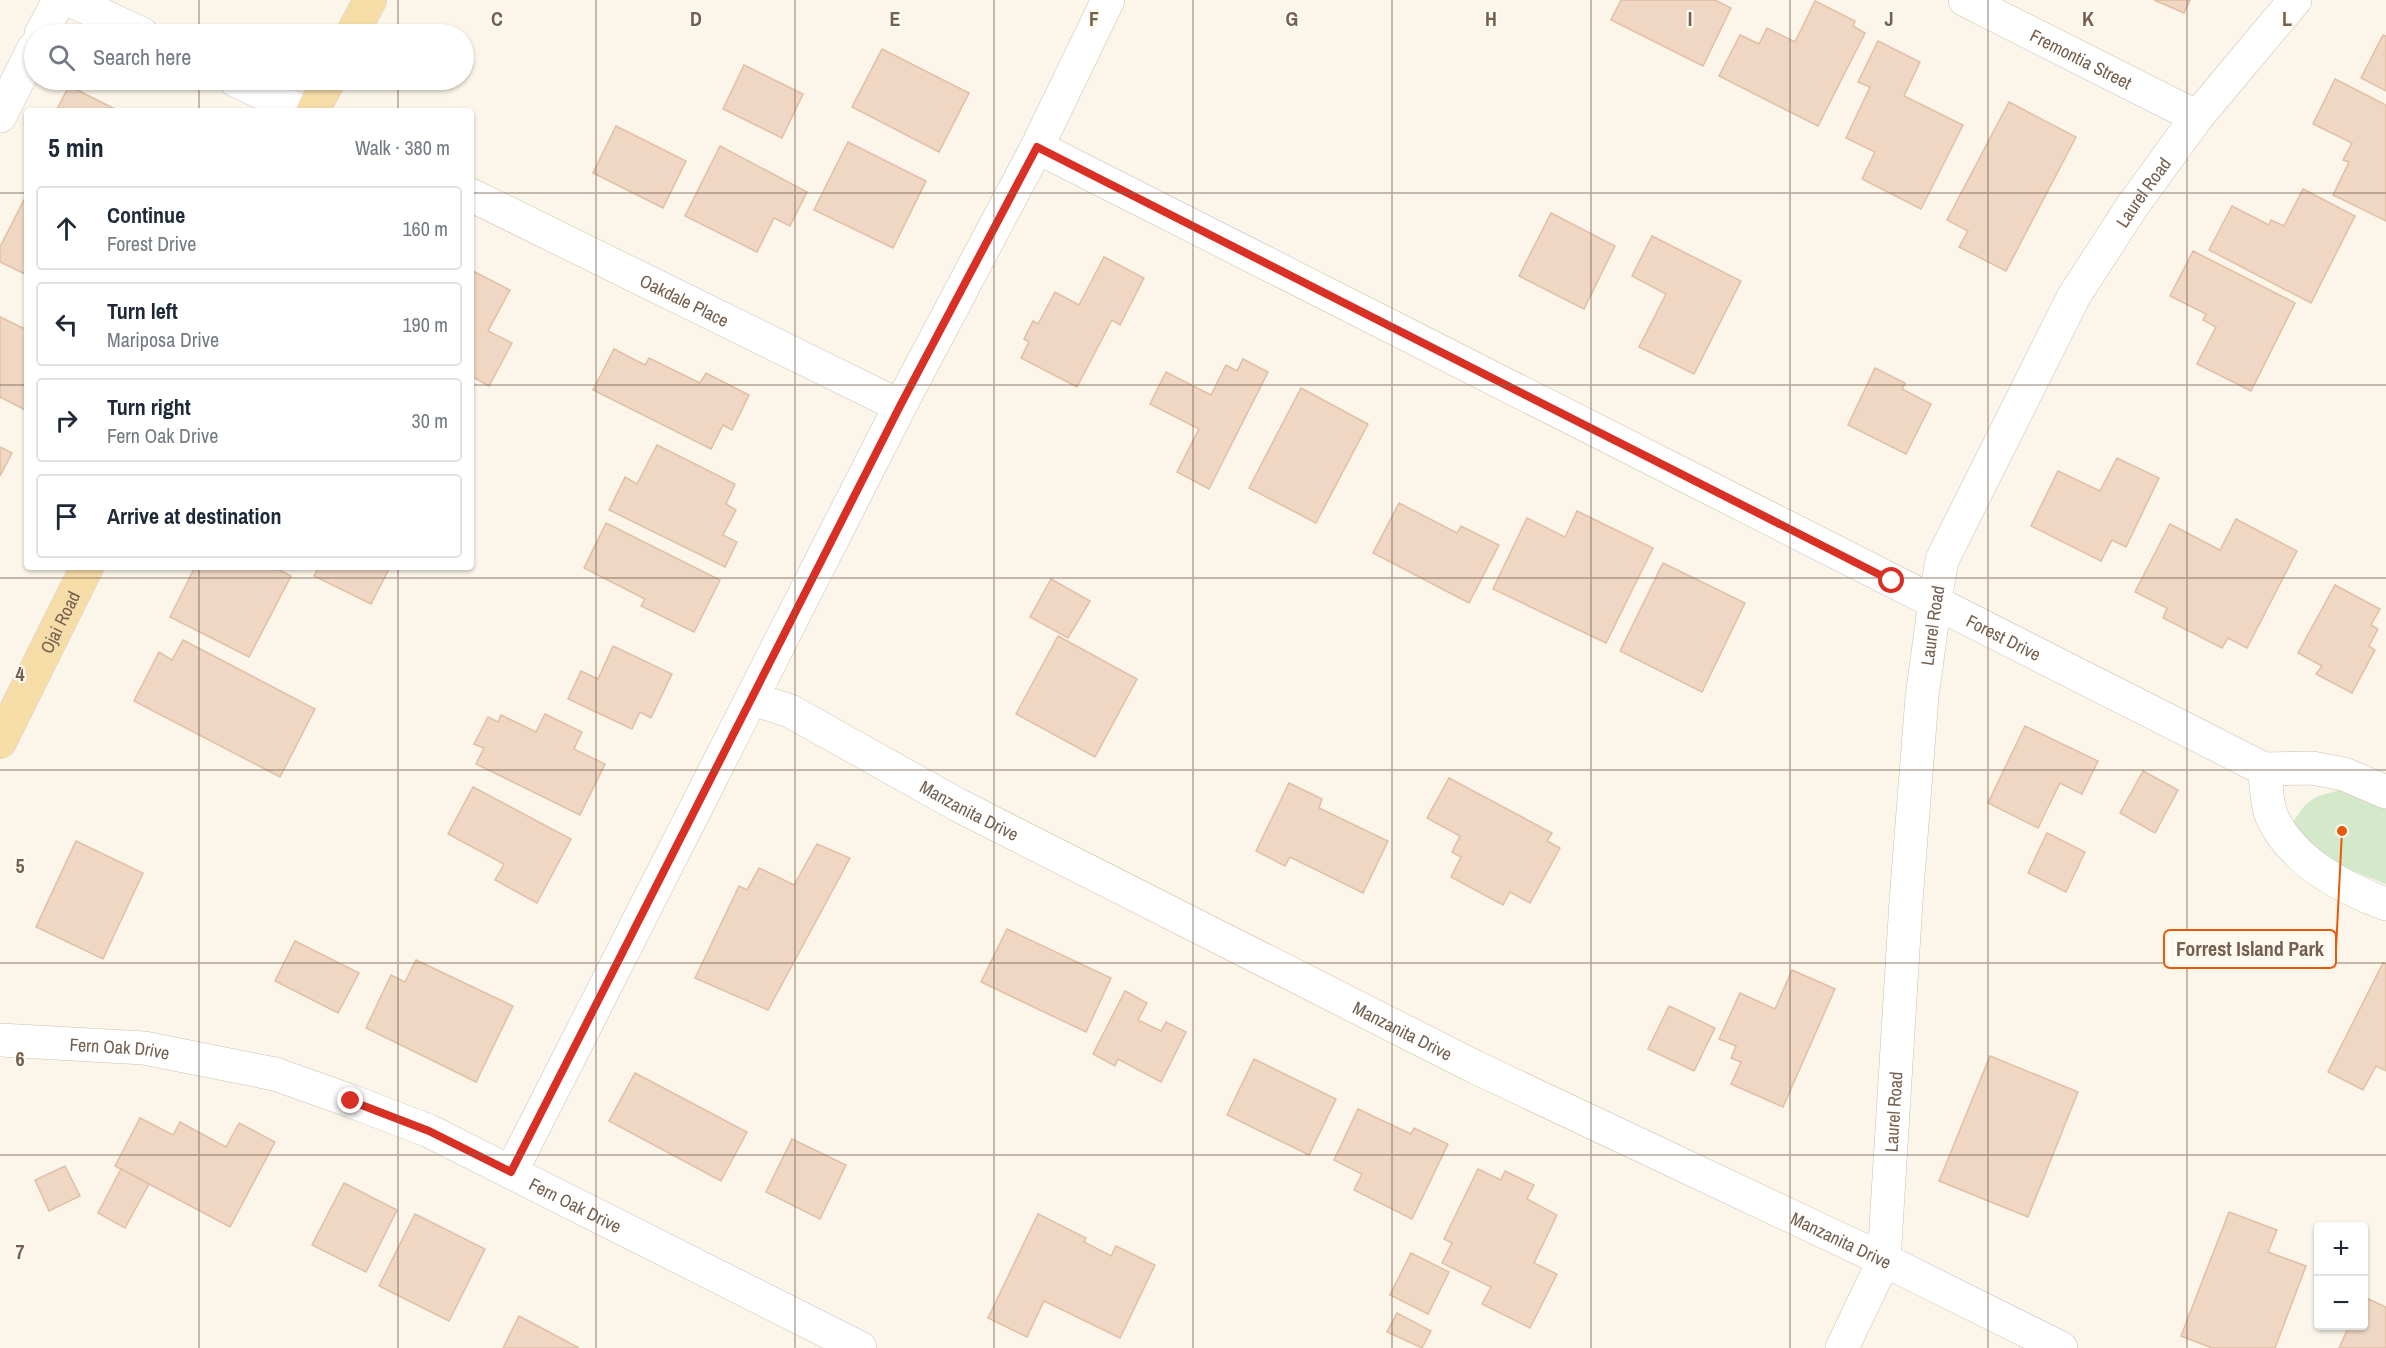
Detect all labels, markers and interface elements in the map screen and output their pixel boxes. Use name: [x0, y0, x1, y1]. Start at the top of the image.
text: C: [491, 5, 503, 32]
text: D: [690, 5, 702, 32]
text: E: [890, 5, 901, 32]
text: F: [1089, 5, 1099, 32]
text: G: [1286, 5, 1298, 32]
text: H: [1485, 5, 1497, 32]
text: I: [1688, 5, 1692, 32]
text: J: [1884, 5, 1894, 32]
text: K: [2082, 5, 2094, 32]
text: L: [2282, 5, 2292, 32]
street label: Fremontia Street: [2026, 22, 2136, 95]
search box: [24, 24, 474, 90]
icon: search: [45, 41, 78, 74]
text: Search here: [93, 42, 191, 72]
text: 5 min: [48, 130, 104, 165]
text: Walk · 380 m: [355, 134, 450, 161]
street label: Laurel Road: [2109, 152, 2176, 232]
text: Continue: [107, 200, 185, 230]
icon: ahead: [50, 212, 83, 245]
text: 160 m: [402, 215, 448, 242]
text: Forest Drive: [107, 230, 196, 257]
street label: Oakdale Place: [636, 268, 733, 332]
text: Turn left: [107, 296, 178, 326]
icon: left: [50, 308, 83, 341]
text: 190 m: [402, 311, 448, 338]
text: Mariposa Drive: [107, 326, 219, 353]
text: Turn right: [107, 392, 191, 422]
icon: right: [50, 404, 83, 437]
text: 30 m: [412, 407, 448, 434]
text: Fern Oak Drive: [107, 422, 218, 449]
icon: arrive: [50, 500, 83, 533]
text: Arrive at destination: [107, 501, 281, 531]
route start: [1878, 567, 1904, 593]
street label: Laurel Road: [1914, 584, 1950, 667]
street label: Ojai Road: [34, 587, 86, 657]
street label: Forest Drive: [1962, 608, 2045, 666]
text: 4: [15, 660, 25, 687]
street label: Manzanita Drive: [916, 774, 1023, 846]
text: 5: [15, 852, 25, 879]
callout: Forrest Island Park: [2164, 930, 2336, 968]
text: Forrest Island Park: [2176, 935, 2325, 962]
street label: Manzanita Drive: [1349, 995, 1457, 1066]
street label: Fern Oak Drive: [69, 1031, 172, 1065]
text: 6: [15, 1045, 25, 1072]
street label: Laurel Road: [1878, 1071, 1908, 1153]
route end: [337, 1087, 363, 1113]
street label: Fern Oak Drive: [525, 1171, 626, 1238]
street label: Manzanita Drive: [1787, 1205, 1896, 1274]
map controls: [2314, 1222, 2368, 1330]
button: +: [2314, 1222, 2368, 1276]
text: 7: [15, 1238, 25, 1265]
button: −: [2314, 1276, 2368, 1330]

